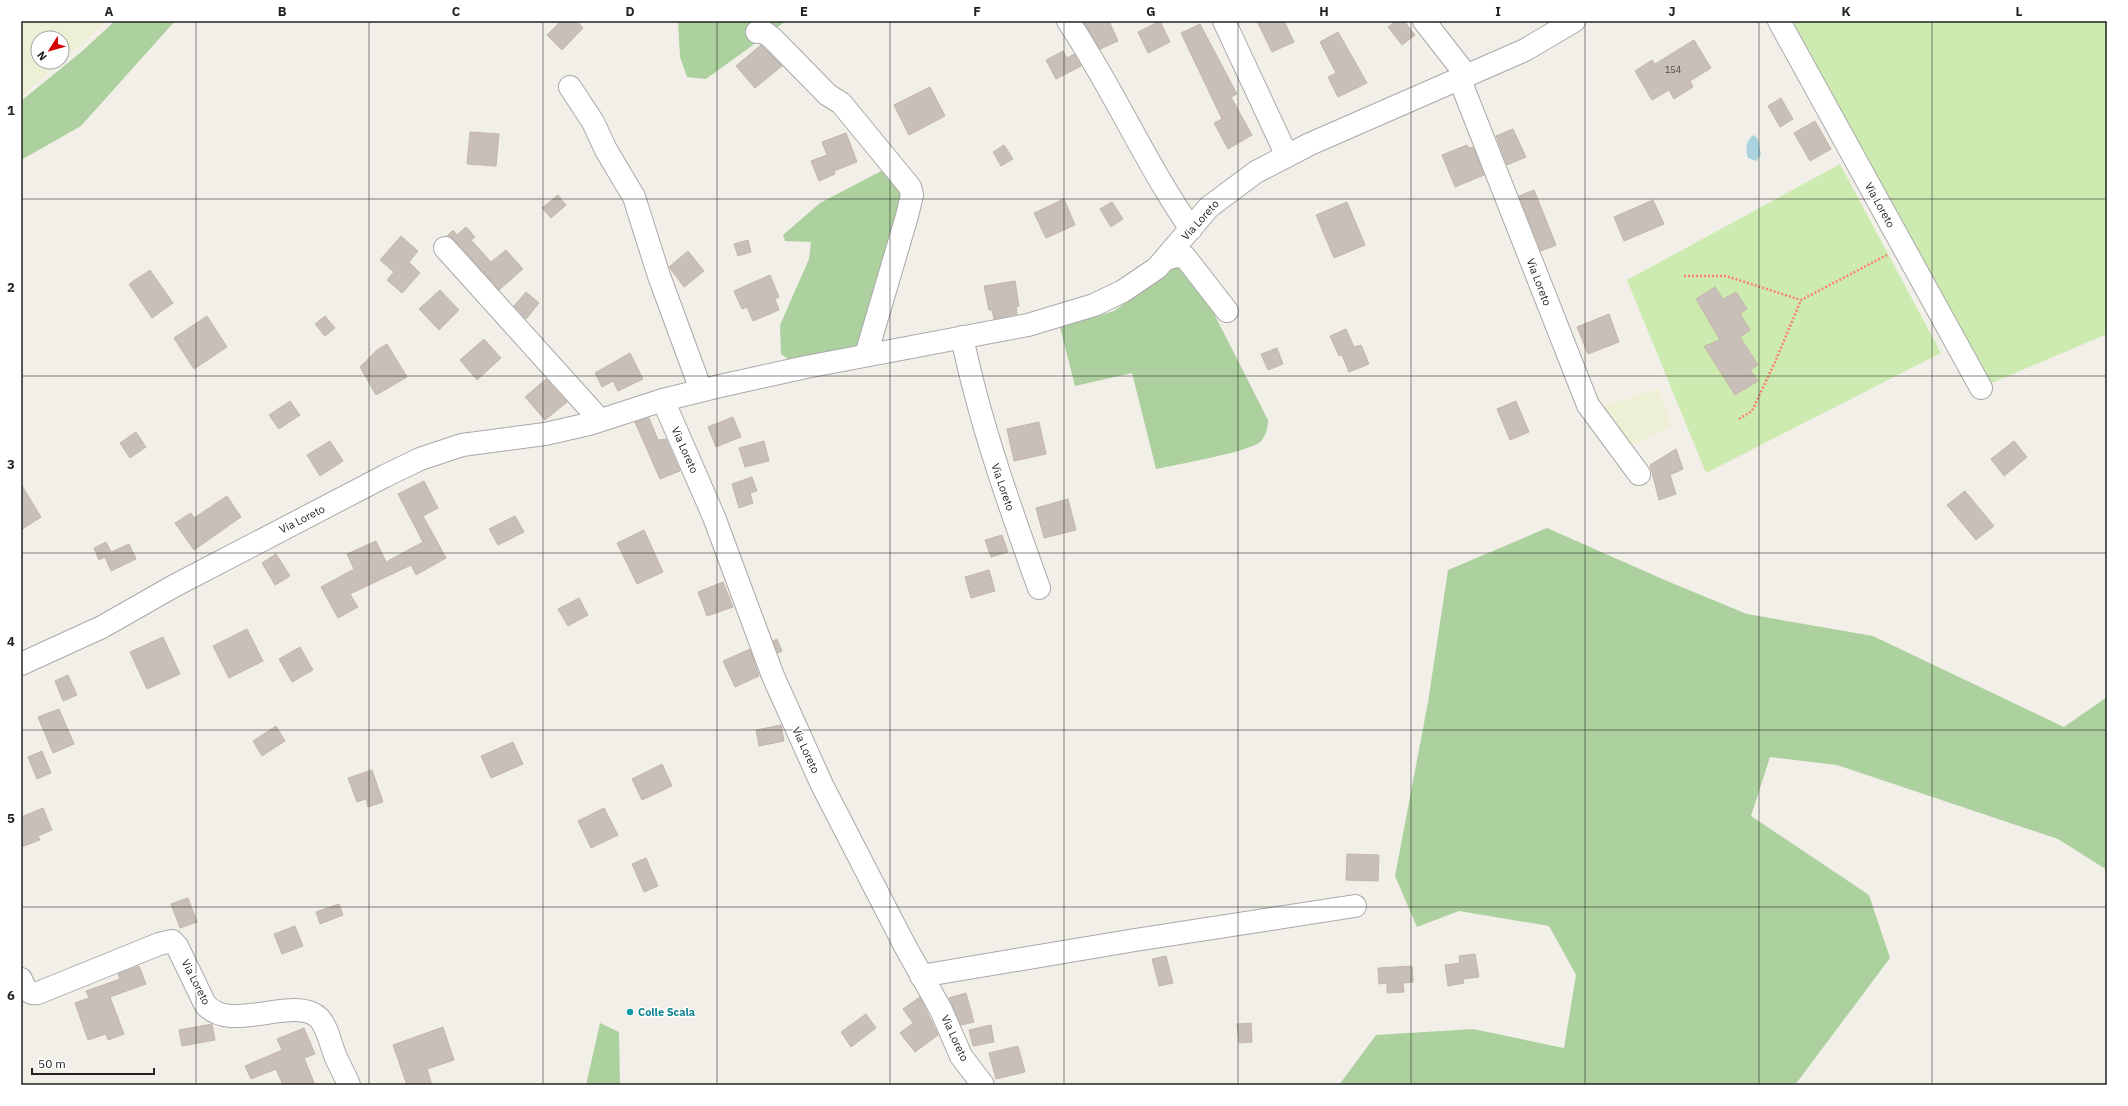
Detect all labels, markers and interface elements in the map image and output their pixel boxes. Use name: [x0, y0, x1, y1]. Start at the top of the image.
text: A: [105, 3, 114, 20]
text: B: [278, 3, 287, 20]
text: C: [452, 3, 461, 20]
text: D: [625, 3, 635, 20]
text: E: [800, 3, 808, 20]
text: F: [973, 3, 981, 20]
text: G: [1146, 3, 1156, 20]
text: H: [1319, 3, 1329, 20]
text: I: [1495, 3, 1501, 20]
text: J: [1668, 3, 1676, 20]
text: K: [1841, 3, 1851, 20]
text: L: [2016, 3, 2023, 20]
north arrow: [30, 30, 70, 70]
text: N: [34, 49, 50, 63]
house number: 154: [1665, 64, 1681, 75]
text: 1: [7, 102, 15, 119]
street label: Via Loreto: [1862, 180, 1898, 230]
street label: Via Loreto: [1178, 197, 1222, 243]
street label: Via Loreto: [1524, 256, 1554, 308]
text: 2: [7, 279, 15, 296]
street label: Via Loreto: [669, 425, 701, 475]
text: 3: [7, 456, 15, 473]
street label: Via Loreto: [988, 461, 1018, 513]
street label: Via Loreto: [277, 502, 327, 536]
text: 4: [7, 633, 15, 650]
street label: Via Loreto: [789, 725, 823, 775]
text: 5: [7, 810, 15, 827]
street label: Via Loreto: [179, 957, 213, 1007]
text: 6: [7, 987, 15, 1004]
place label: Colle Scala: [638, 1005, 695, 1019]
marker: Colle Scala: [625, 1007, 635, 1017]
street label: Via Loreto: [938, 1013, 972, 1063]
scale bar: [32, 1050, 154, 1076]
text: 50 m: [38, 1056, 66, 1071]

